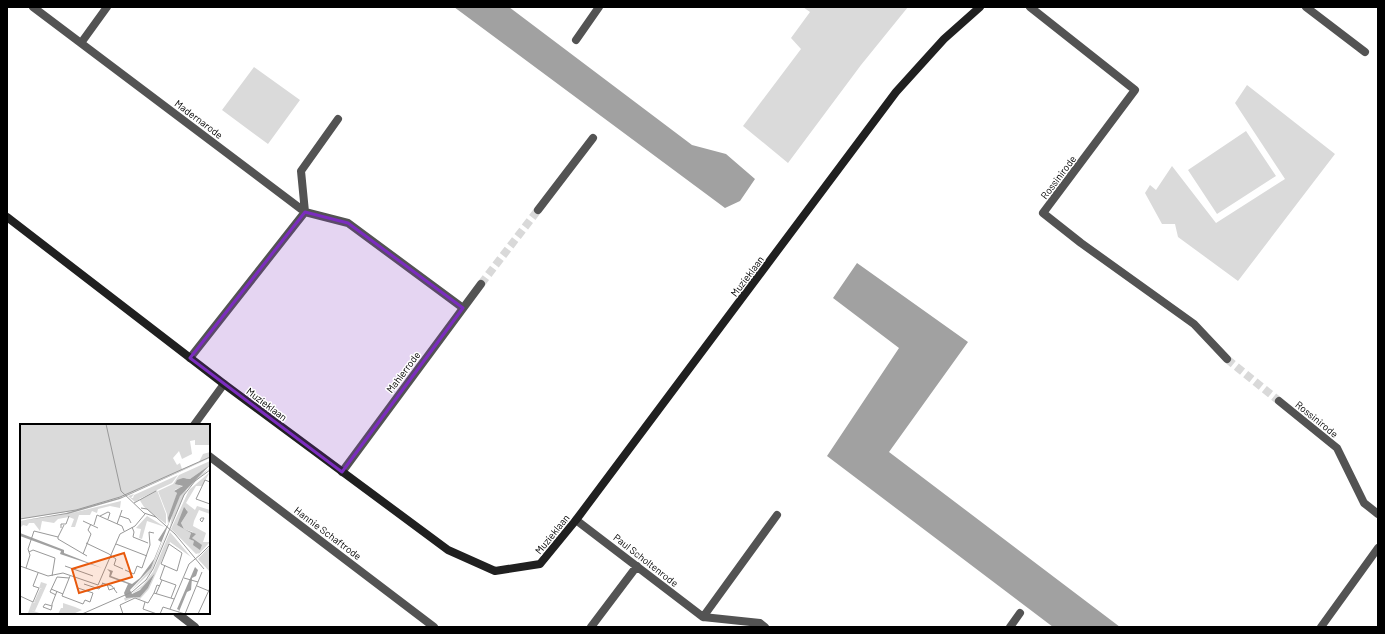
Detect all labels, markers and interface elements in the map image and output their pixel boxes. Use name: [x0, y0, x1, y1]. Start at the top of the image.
street label: Madernarode: [173, 97, 225, 141]
street label: Rossinirode: [1038, 153, 1078, 201]
street label: Muzieklaan: [728, 253, 766, 299]
street label: Mahlerrode: [384, 349, 422, 395]
street label: Muzieklaan: [244, 385, 290, 423]
street label: Rossinirode: [1293, 398, 1341, 440]
inset map: [20, 424, 210, 614]
street label: Hannie Schaftrode: [292, 504, 364, 562]
street label: Muzieklaan: [532, 512, 572, 556]
street label: Paul Scholtenrode: [611, 531, 681, 589]

